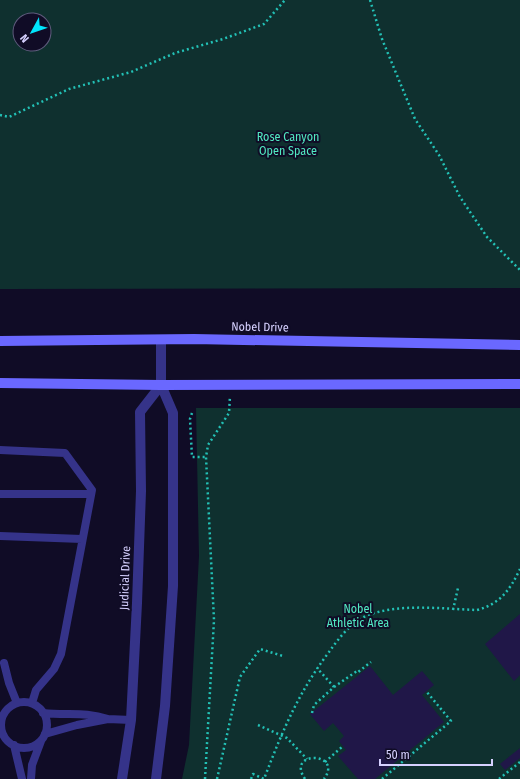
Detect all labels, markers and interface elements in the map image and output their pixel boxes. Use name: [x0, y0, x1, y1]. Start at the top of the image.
north arrow: [12, 12, 52, 52]
text: N: [18, 31, 32, 45]
park label: Rose Canyon Open Space: [257, 130, 319, 158]
street label: Nobel Drive: [231, 320, 289, 335]
street label: Judicial Drive: [117, 546, 133, 610]
park label: Nobel Athletic Area: [327, 602, 389, 630]
scale bar: [380, 741, 492, 767]
text: 50 m: [386, 748, 410, 762]

